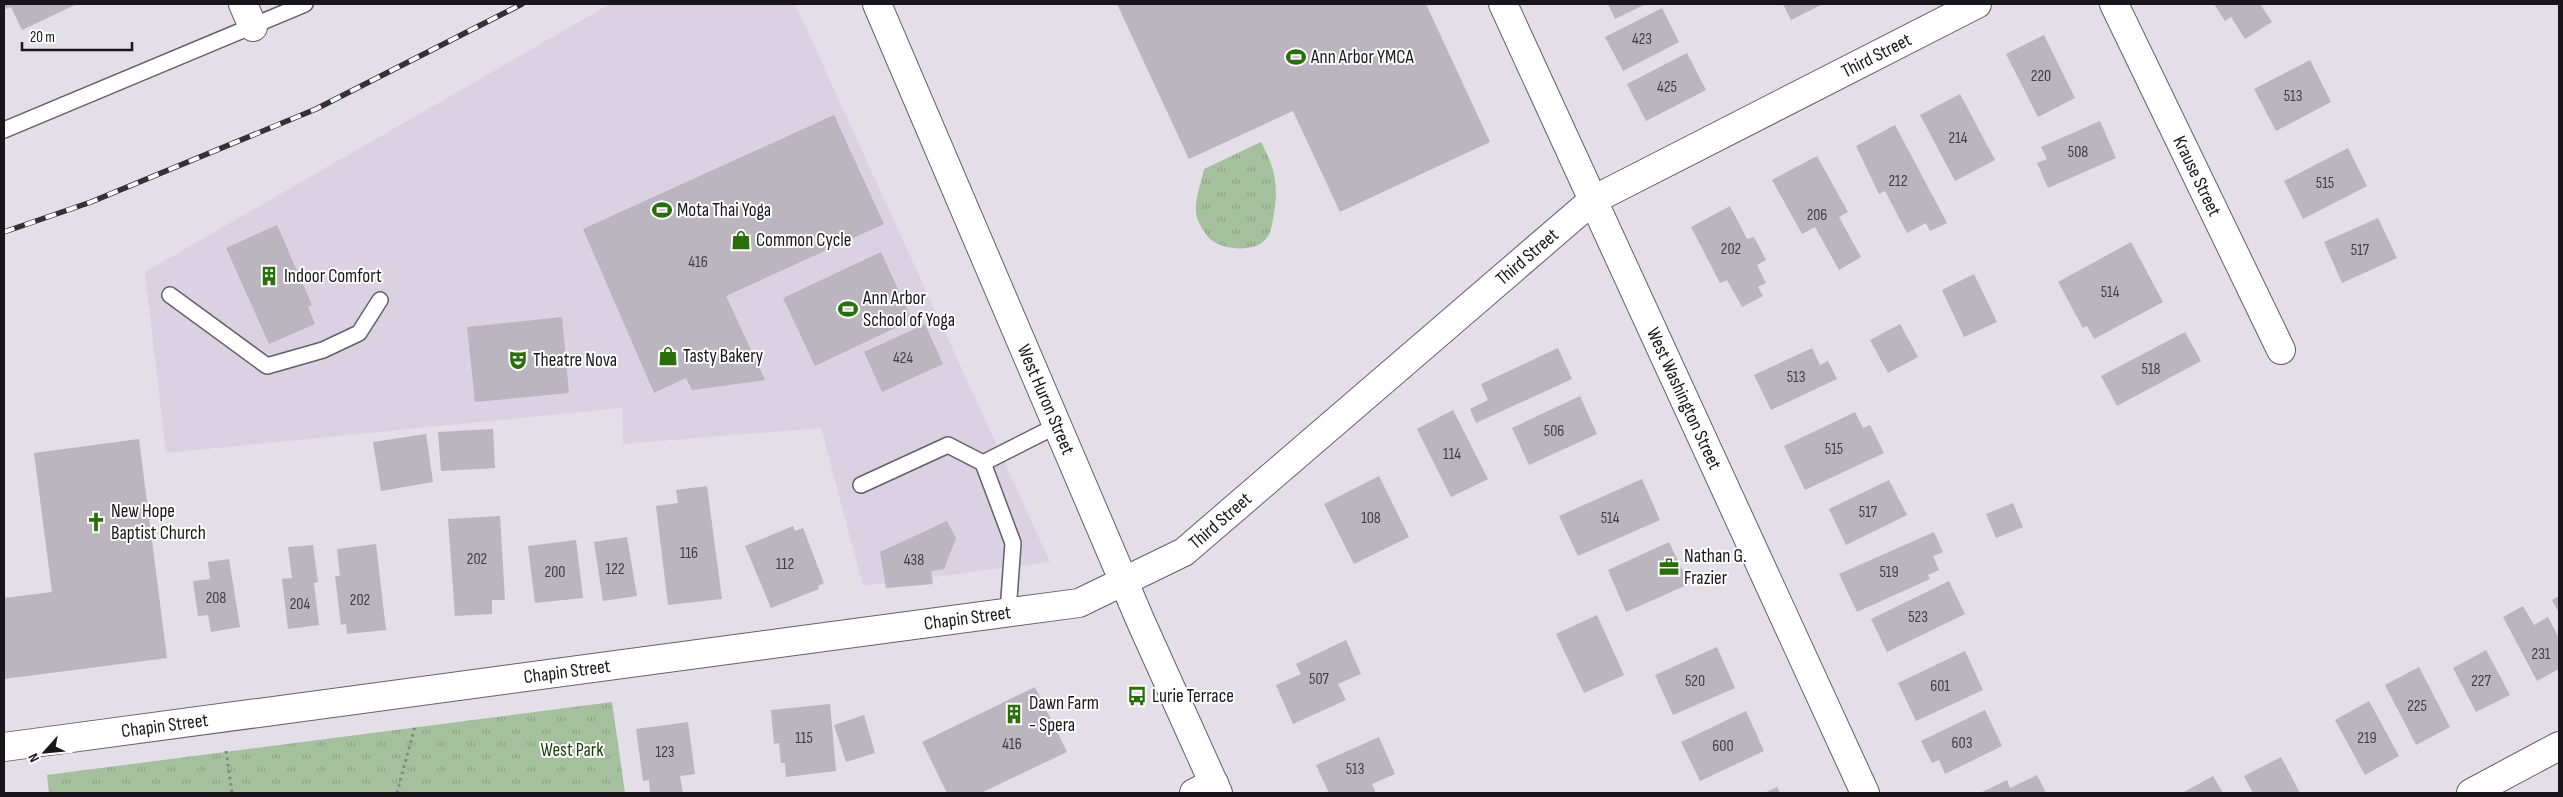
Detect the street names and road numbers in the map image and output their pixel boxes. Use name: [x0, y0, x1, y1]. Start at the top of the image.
street label: Third Street: [1837, 28, 1915, 83]
street label: Krause Street: [2168, 132, 2226, 220]
street label: Third Street: [1491, 223, 1563, 290]
street label: West Washington Street: [1642, 324, 1727, 473]
street label: West Huron Street: [1012, 341, 1080, 458]
street label: Third Street: [1184, 487, 1256, 554]
street label: Chapin Street: [923, 601, 1012, 635]
street label: Chapin Street: [522, 654, 612, 689]
street label: Chapin Street: [120, 708, 210, 743]

